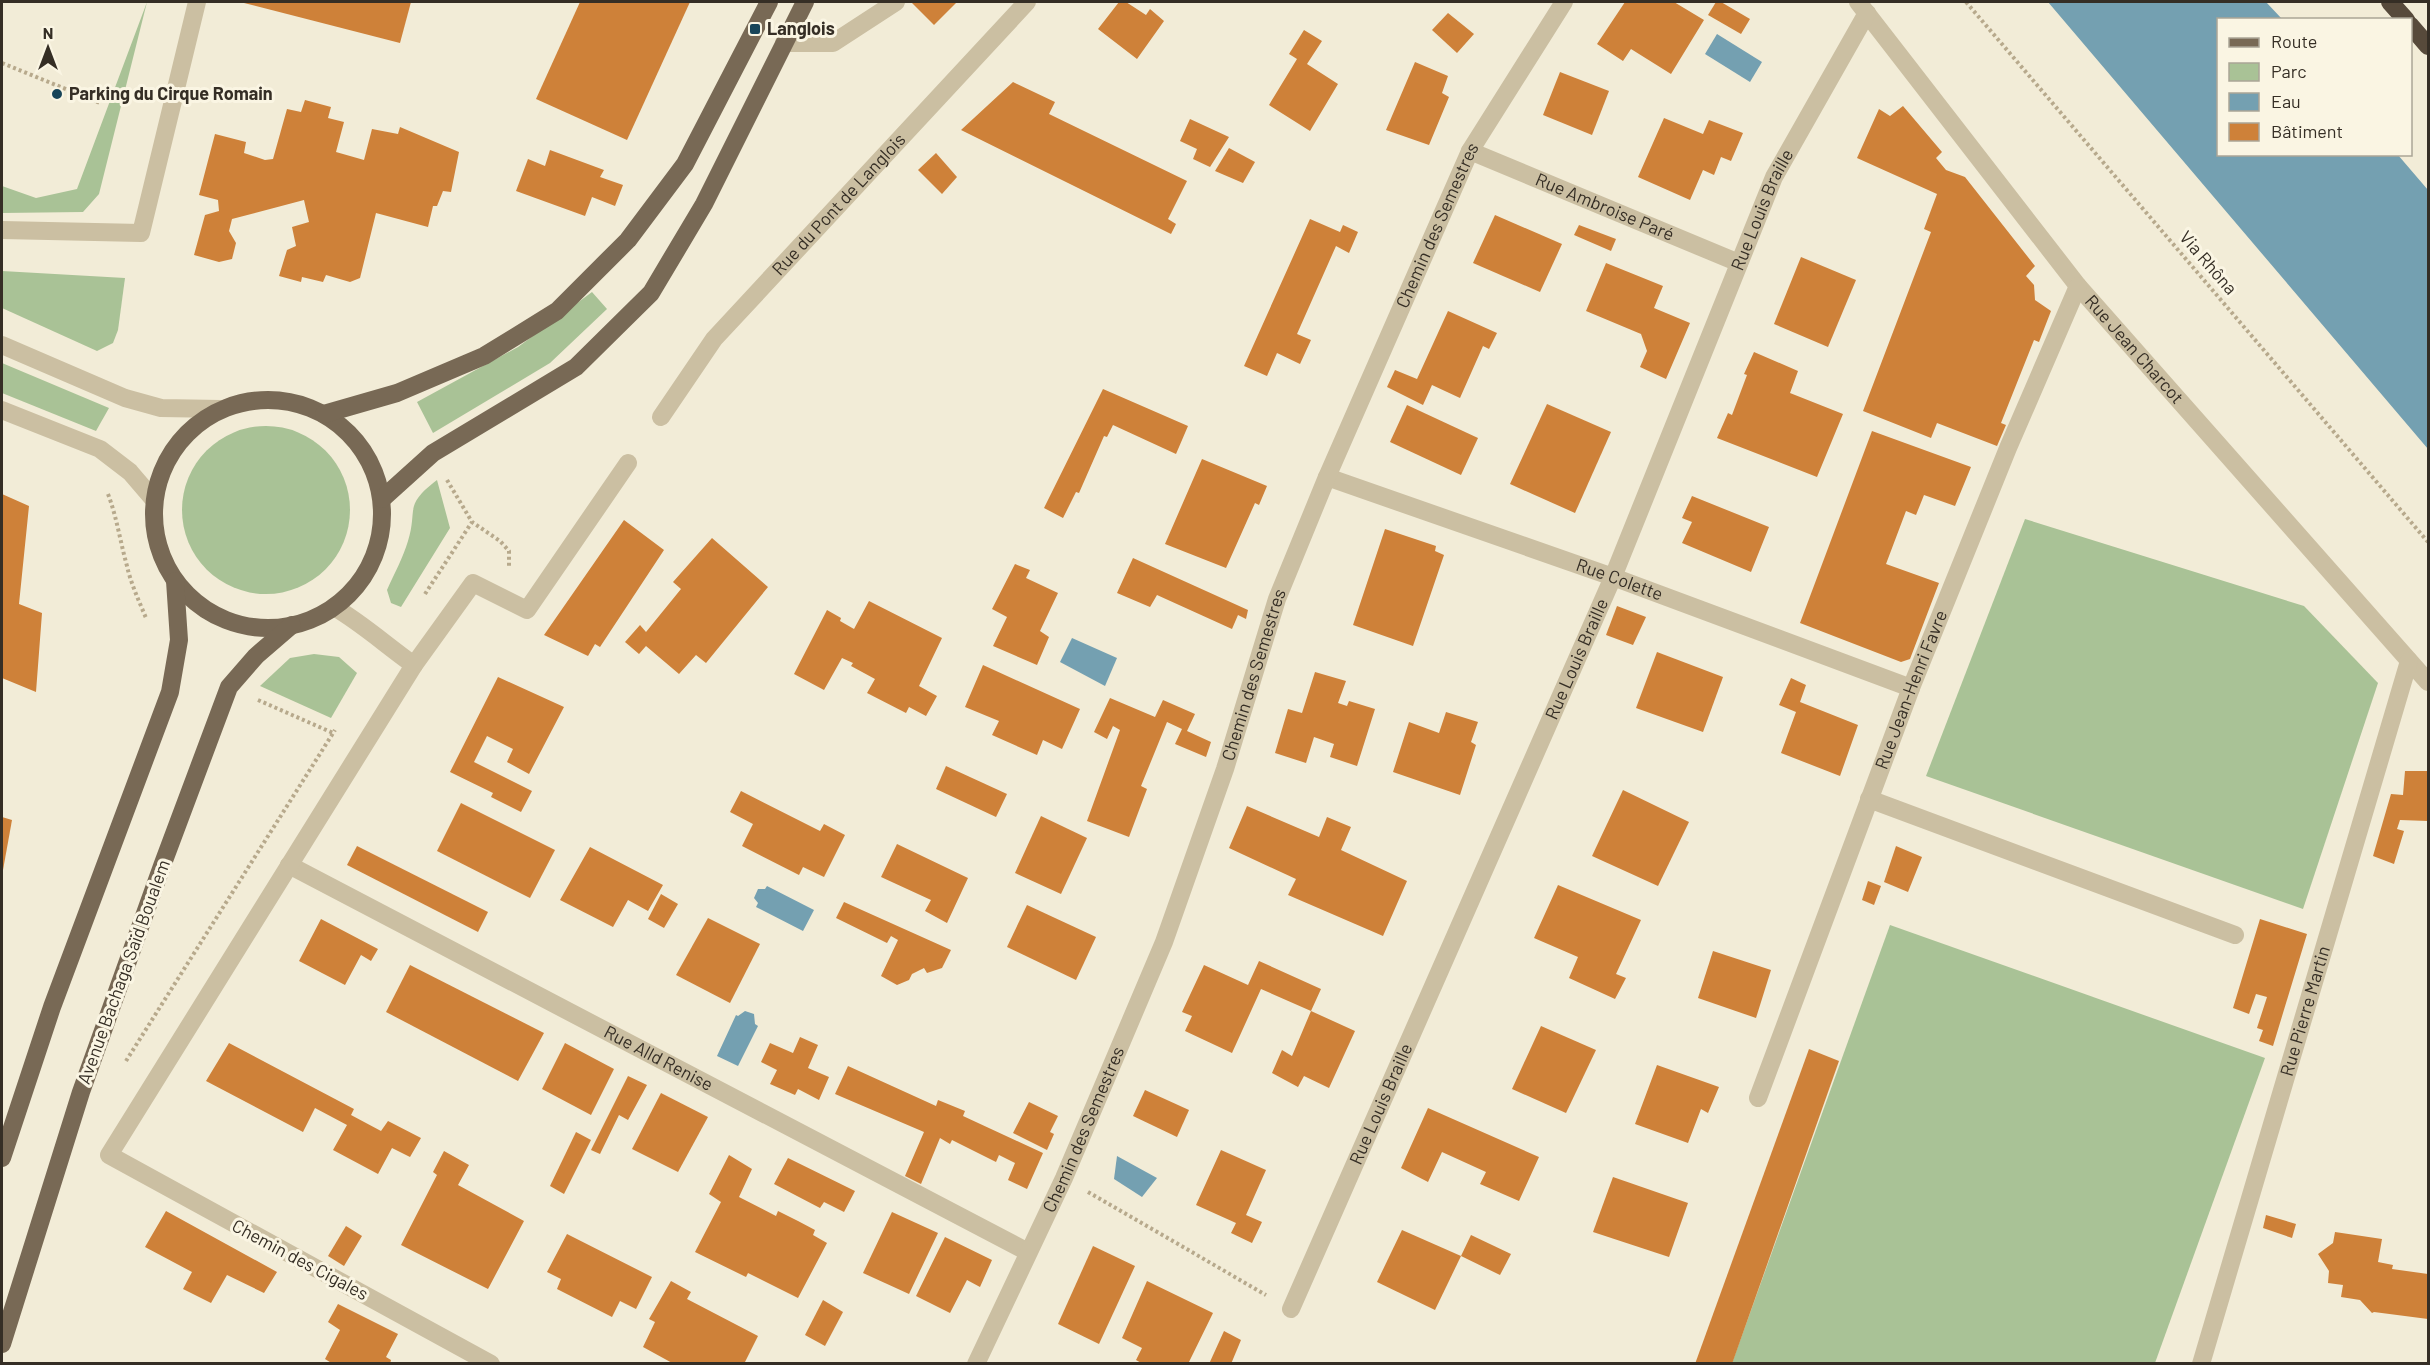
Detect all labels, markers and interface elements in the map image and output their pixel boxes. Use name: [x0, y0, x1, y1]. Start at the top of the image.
place label: Langlois: [767, 17, 835, 39]
north arrow: [18, 18, 78, 78]
legend: [2217, 18, 2412, 156]
marker: Langlois: [748, 22, 762, 36]
text: N: [43, 23, 53, 42]
text: Route: [2271, 30, 2317, 52]
text: Parc: [2271, 60, 2307, 82]
place label: Parking du Cirque Romain: [69, 82, 273, 104]
marker: Parking du Cirque Romain: [50, 87, 64, 101]
text: Eau: [2271, 90, 2301, 112]
text: Bâtiment: [2271, 120, 2343, 142]
street label: Rue du Pont de Langlois: [767, 128, 910, 279]
street label: Chemin des Semestres: [1391, 138, 1483, 311]
street label: Rue Louis Braille: [1726, 145, 1798, 273]
street label: Rue Ambroise Paré: [1533, 168, 1678, 245]
street label: Via Rhôna: [2175, 226, 2242, 299]
street label: Rue Jean Charcot: [2081, 290, 2189, 408]
street label: Rue Colette: [1574, 553, 1666, 605]
street label: Chemin des Semestres: [1216, 585, 1290, 763]
street label: Rue Louis Braille: [1540, 595, 1612, 723]
street label: Rue Jean-Henri Favre: [1870, 607, 1951, 772]
street label: Avenue Bachaga Saïd Boualem: [72, 856, 174, 1087]
street label: Rue Pierre Martin: [2275, 943, 2334, 1079]
street label: Rue Alld Renise: [601, 1020, 717, 1095]
street label: Rue Louis Braille: [1344, 1040, 1417, 1167]
street label: Chemin des Semestres: [1037, 1043, 1128, 1216]
street label: Chemin des Cigales: [229, 1214, 372, 1304]

